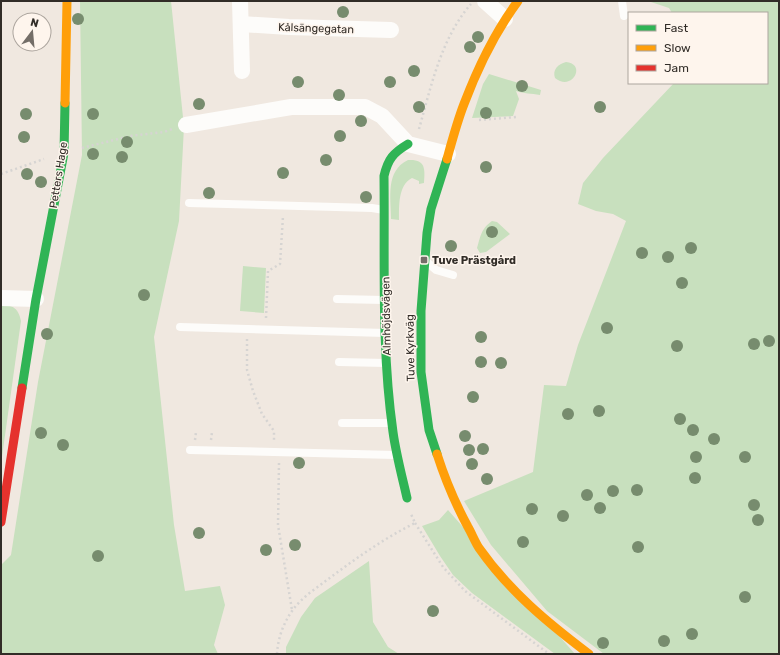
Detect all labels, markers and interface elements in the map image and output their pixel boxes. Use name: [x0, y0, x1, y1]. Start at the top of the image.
north arrow: [12, 12, 52, 52]
legend: [628, 12, 768, 84]
text: N: [29, 16, 40, 30]
street label: Kålsängegatan: [278, 21, 354, 36]
text: Fast: [664, 21, 688, 35]
text: Slow: [664, 41, 691, 55]
text: Jam: [664, 61, 689, 75]
street label: Petters Hage: [47, 141, 70, 209]
place label: Tuve Prästgård: [432, 254, 516, 267]
marker: Tuve Prästgård: [419, 255, 429, 265]
street label: Almhöjdsvägen: [379, 276, 394, 356]
street label: Tuve Kyrkväg: [403, 314, 418, 382]

